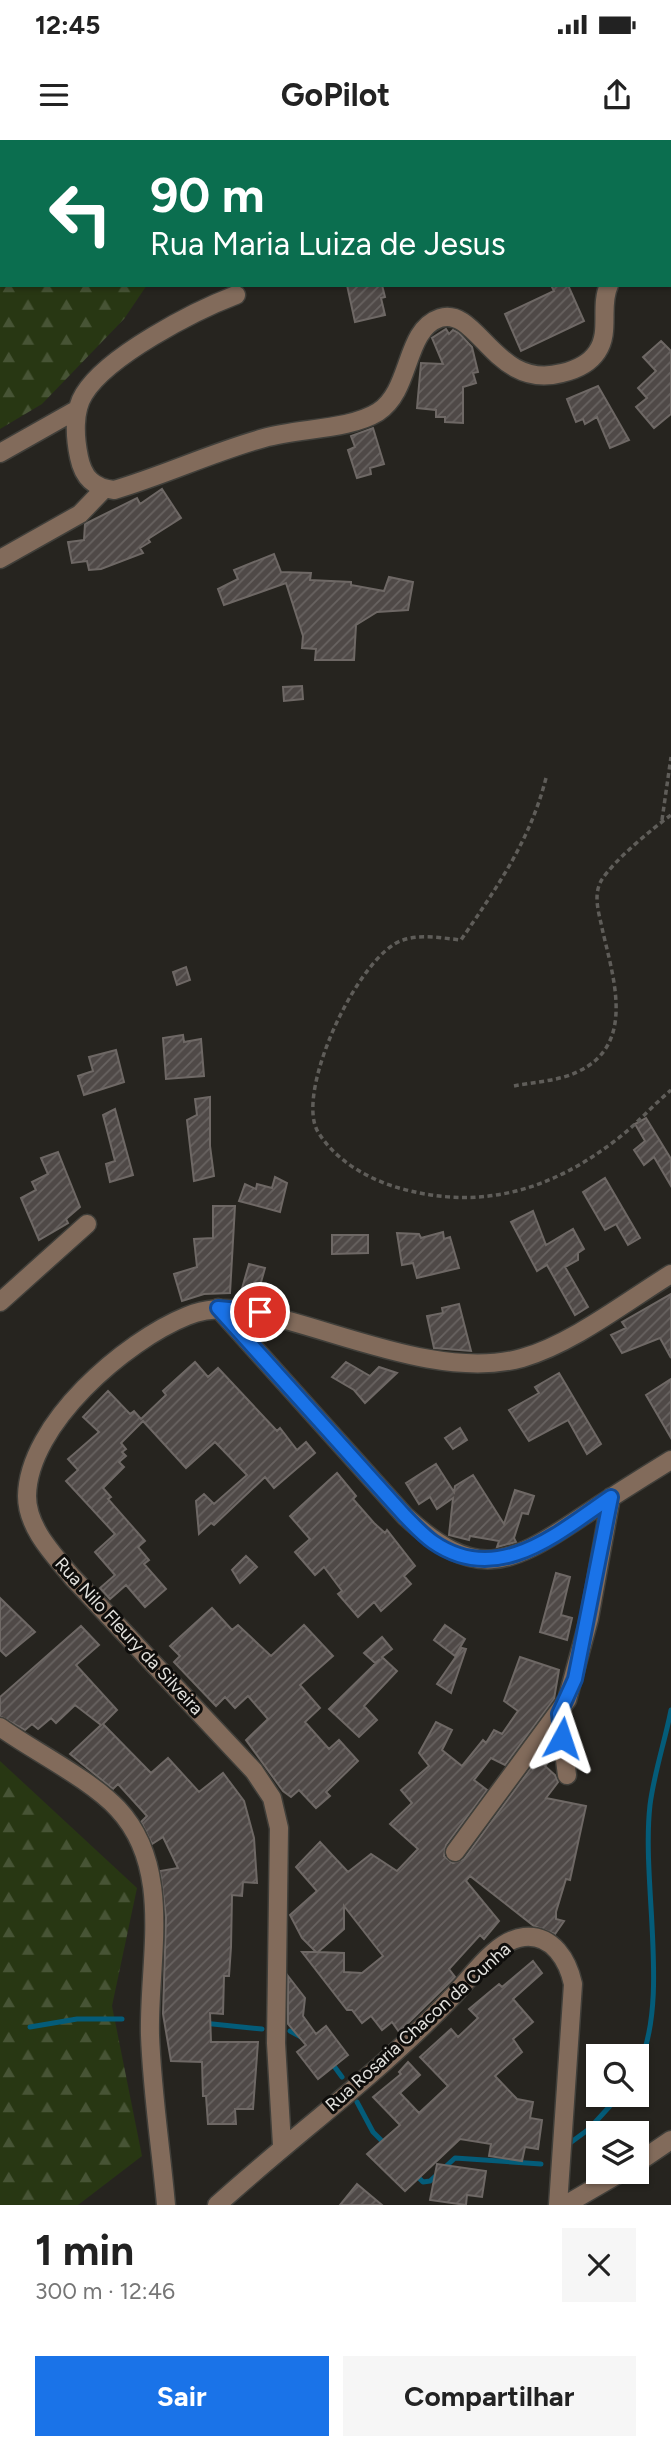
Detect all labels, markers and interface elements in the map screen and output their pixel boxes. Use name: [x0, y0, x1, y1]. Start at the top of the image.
text: 12:45: [35, 9, 100, 41]
icon: menu: [35, 76, 73, 114]
text: GoPilot: [281, 76, 390, 114]
icon: share: [598, 76, 636, 114]
text: 90 m: [150, 165, 265, 224]
icon: left: [35, 168, 126, 259]
text: Rua Maria Luiza de Jesus: [150, 225, 506, 263]
pin: [230, 1282, 290, 1342]
icon: arrive: [241, 1293, 279, 1331]
street label: Rua Nilo Fleury da Silveira: [50, 1553, 208, 1719]
position arrow: [525, 1701, 599, 1775]
street label: Rua Rosaria Chacon da Cunha: [321, 1938, 515, 2116]
map controls: [586, 2044, 649, 2184]
button: search: [586, 2044, 649, 2107]
button: layers: [586, 2121, 649, 2184]
text: 1 min: [35, 2225, 134, 2276]
button: close: [562, 2228, 636, 2302]
text: 300 m · 12:46: [35, 2277, 175, 2305]
button: Sair: [35, 2356, 329, 2436]
button: Compartilhar: [343, 2356, 636, 2436]

